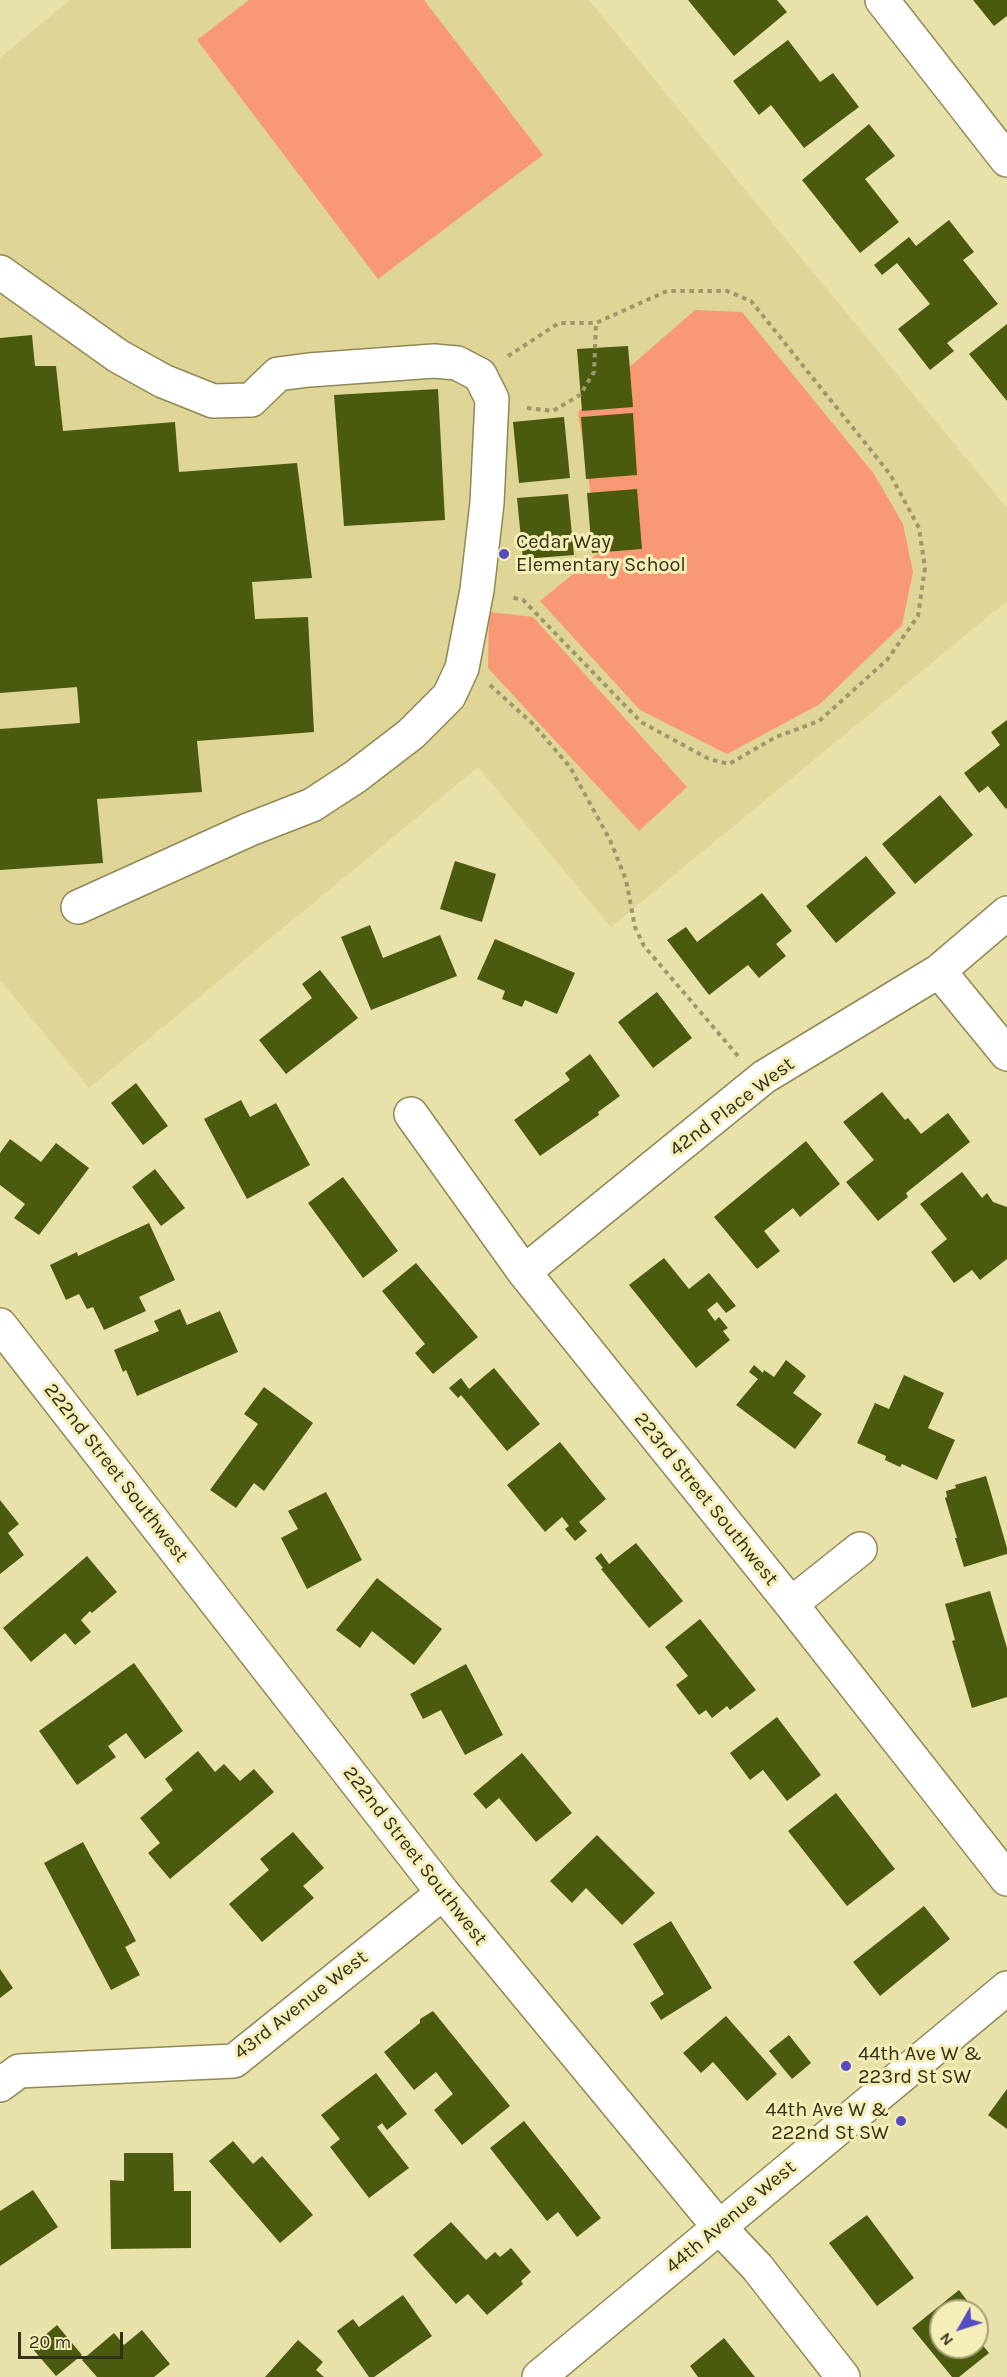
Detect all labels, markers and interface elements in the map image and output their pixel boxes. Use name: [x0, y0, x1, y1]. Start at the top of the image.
place label: Cedar Way Elementary School: [516, 530, 686, 577]
marker: Cedar Way Elementary School: [497, 547, 511, 561]
street label: 42nd Place West: [665, 1052, 799, 1162]
street label: 222nd Street Southwest: [39, 1379, 193, 1567]
street label: 223rd Street Southwest: [629, 1408, 783, 1590]
street label: 222nd Street Southwest: [338, 1762, 492, 1950]
street label: 43rd Avenue West: [229, 1945, 373, 2065]
place label: 44th Ave W & 223rd St SW: [858, 2042, 982, 2089]
marker: 44th Ave W & 223rd St SW: [839, 2059, 853, 2073]
place label: 44th Ave W & 222nd St SW: [765, 2098, 889, 2145]
marker: 44th Ave W & 222nd St SW: [894, 2114, 908, 2128]
street label: 44th Avenue West: [661, 2155, 801, 2279]
north arrow: [929, 2299, 989, 2359]
scale bar: [21, 2320, 126, 2358]
text: N: [935, 2329, 957, 2350]
text: 20 m: [29, 2331, 71, 2353]

